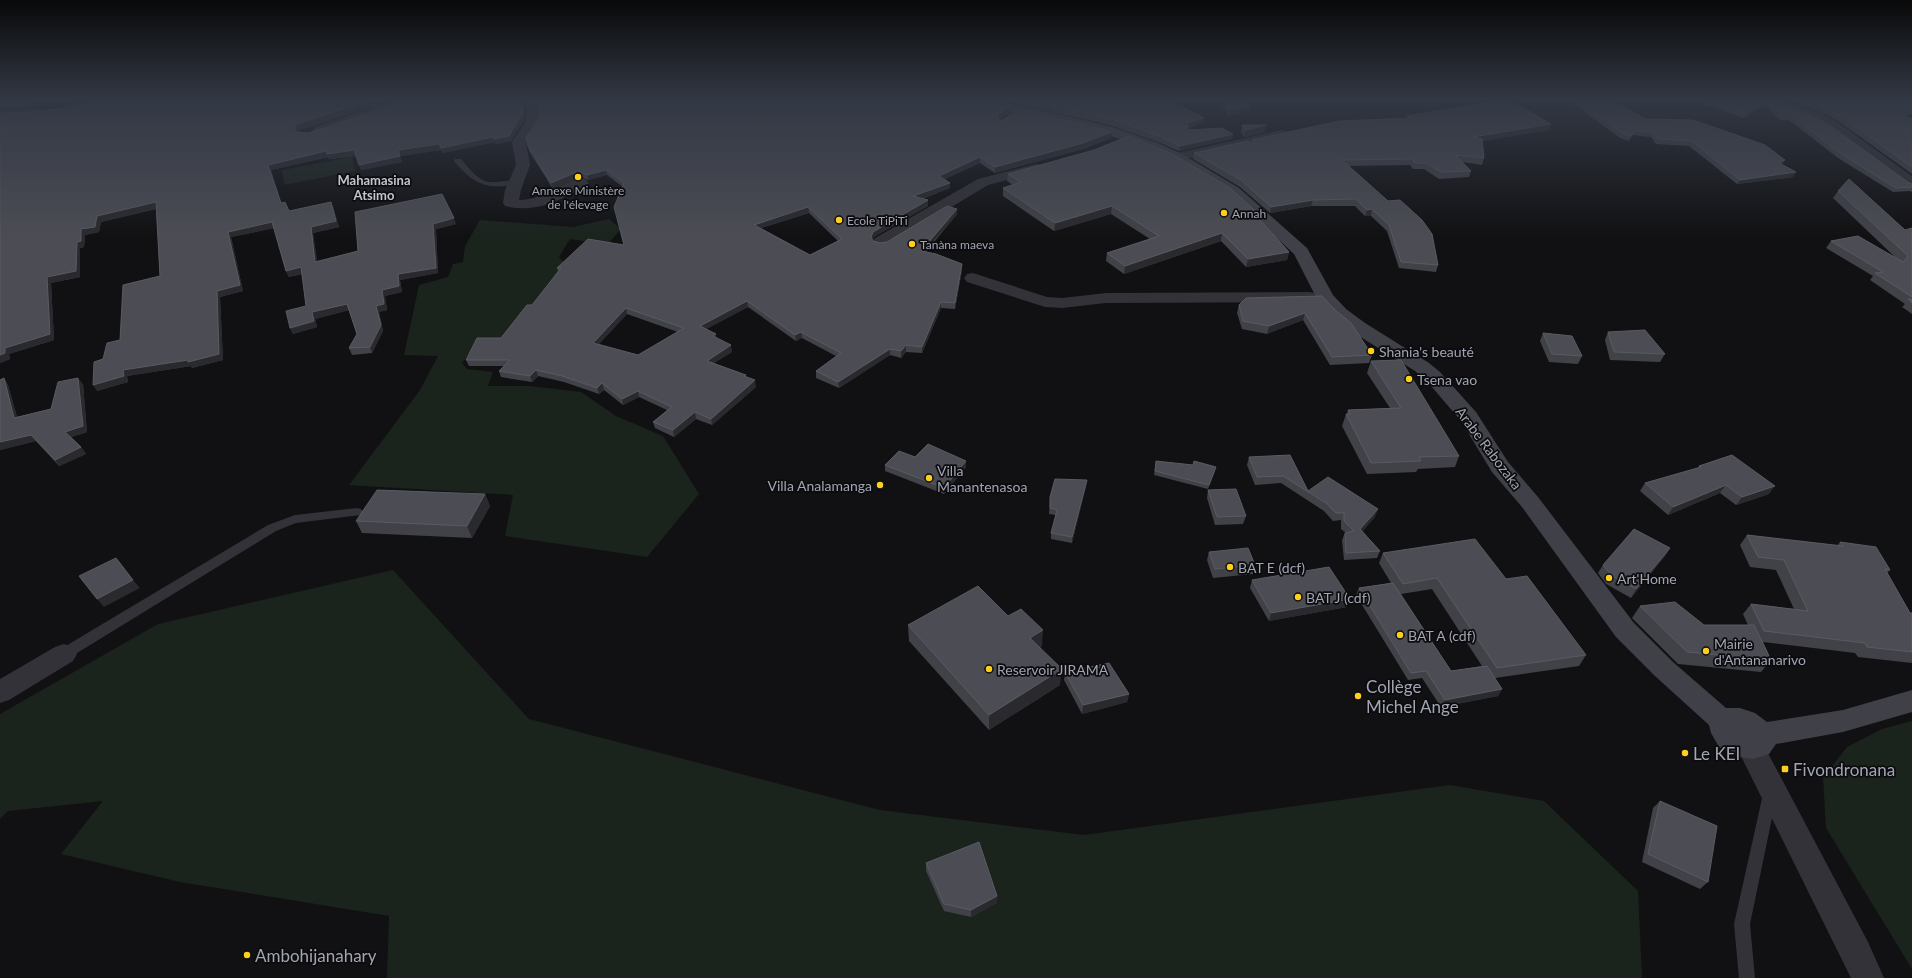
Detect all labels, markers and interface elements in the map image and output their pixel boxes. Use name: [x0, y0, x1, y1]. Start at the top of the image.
district label: Mahamasina Atsimo: [337, 172, 411, 203]
marker: Annexe Ministère de l'élevage: [573, 172, 583, 182]
place label: Annexe Ministère de l'élevage: [532, 183, 624, 212]
place label: Annah: [1232, 206, 1266, 221]
marker: Annah: [1219, 208, 1229, 218]
place label: Ecole TiPiTi: [847, 213, 908, 228]
marker: Ecole TiPiTi: [834, 215, 844, 225]
place label: Tanàna maeva: [920, 237, 994, 252]
marker: Tanàna maeva: [907, 239, 917, 249]
place label: Shania's beauté: [1379, 343, 1474, 360]
marker: Shania's beauté: [1366, 346, 1376, 356]
place label: Tsena vao: [1417, 371, 1477, 388]
marker: Tsena vao: [1404, 374, 1414, 384]
street label: Arabe Rabozaka: [1452, 403, 1526, 493]
place label: Villa Manantenasoa: [937, 462, 1027, 495]
marker: Villa Manantenasoa: [924, 473, 934, 483]
place label: Villa Analamanga: [767, 477, 872, 494]
marker: Villa Analamanga: [875, 480, 885, 490]
place label: BAT E (dcf): [1238, 559, 1305, 576]
marker: BAT E (dcf): [1225, 562, 1235, 572]
place label: Art'Home: [1617, 570, 1677, 587]
marker: Art'Home: [1604, 573, 1614, 583]
place label: BAT J (cdf): [1306, 589, 1371, 606]
marker: BAT J (cdf): [1293, 592, 1303, 602]
place label: BAT A (cdf): [1408, 627, 1476, 644]
marker: BAT A (cdf): [1395, 630, 1405, 640]
place label: Mairie d'Antananarivo: [1714, 635, 1806, 668]
marker: Mairie d'Antananarivo: [1701, 646, 1711, 656]
place label: Reservoir JIRAMA: [997, 661, 1109, 678]
marker: Reservoir JIRAMA: [984, 664, 994, 674]
place label: Collège Michel Ange: [1366, 676, 1459, 717]
marker: Collège Michel Ange: [1353, 691, 1363, 701]
place label: Le KEI: [1693, 743, 1740, 764]
marker: Le KEI: [1680, 748, 1690, 758]
place label: Fivondronana: [1793, 759, 1895, 780]
marker: Fivondronana: [1780, 764, 1790, 774]
place label: Ambohijanahary: [255, 945, 377, 966]
marker: Ambohijanahary: [242, 950, 252, 960]

